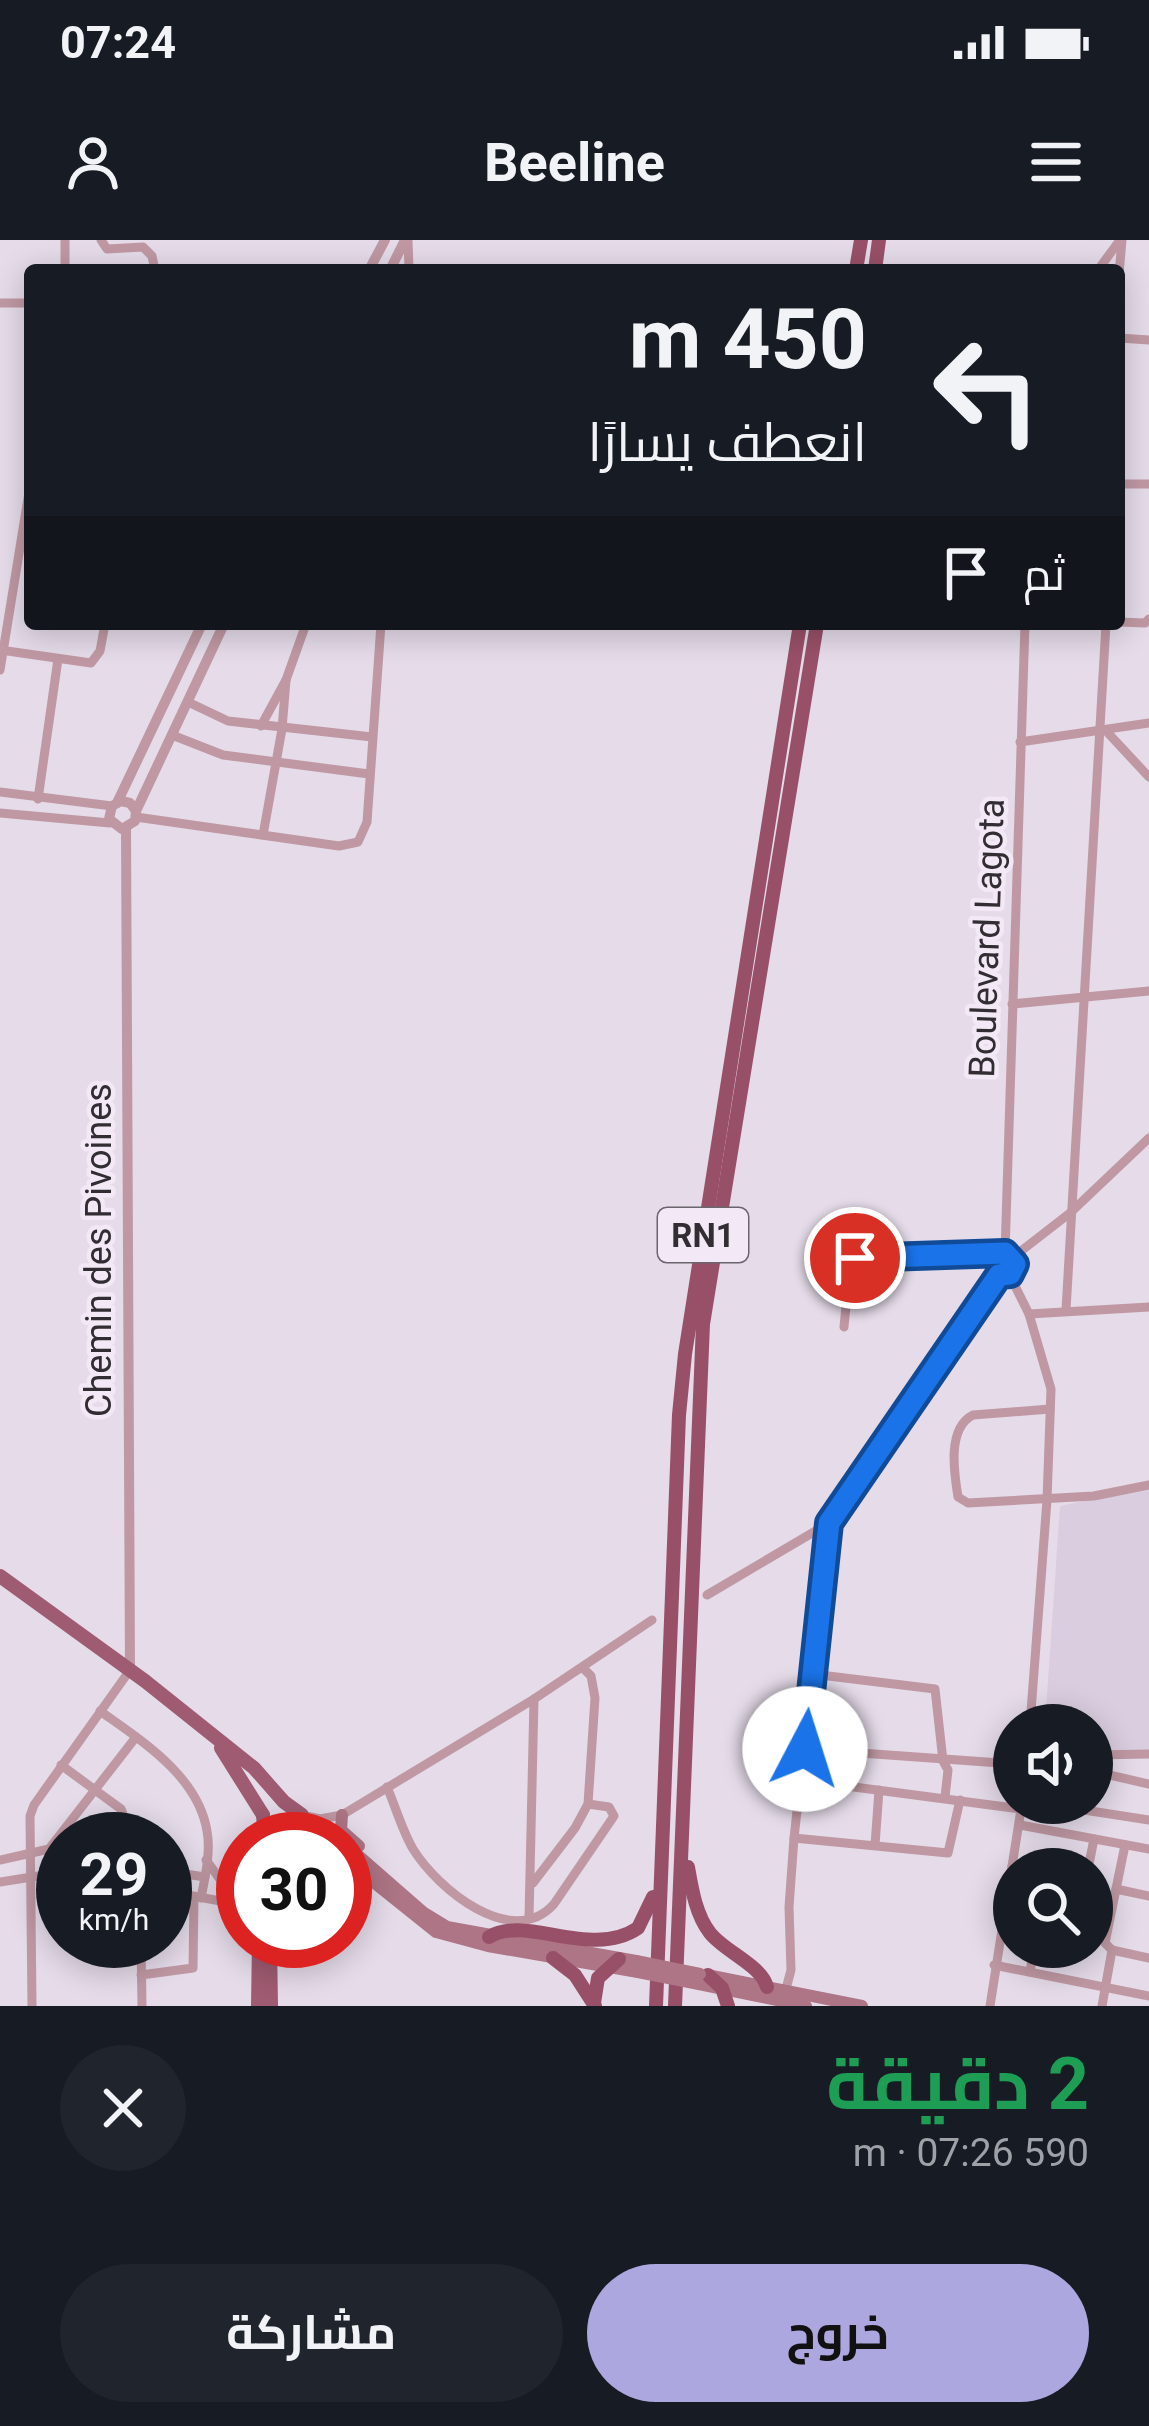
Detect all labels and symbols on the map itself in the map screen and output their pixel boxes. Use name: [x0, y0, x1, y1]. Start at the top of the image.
street label: Boulevard Lagota: [961, 798, 1013, 1078]
street label: Chemin des Pivoines: [78, 1083, 120, 1417]
pin: [804, 1207, 906, 1309]
road number: RN1: [658, 1208, 748, 1262]
position arrow: [742, 1686, 868, 1812]
speed limit sign: 30: [216, 1812, 372, 1968]

